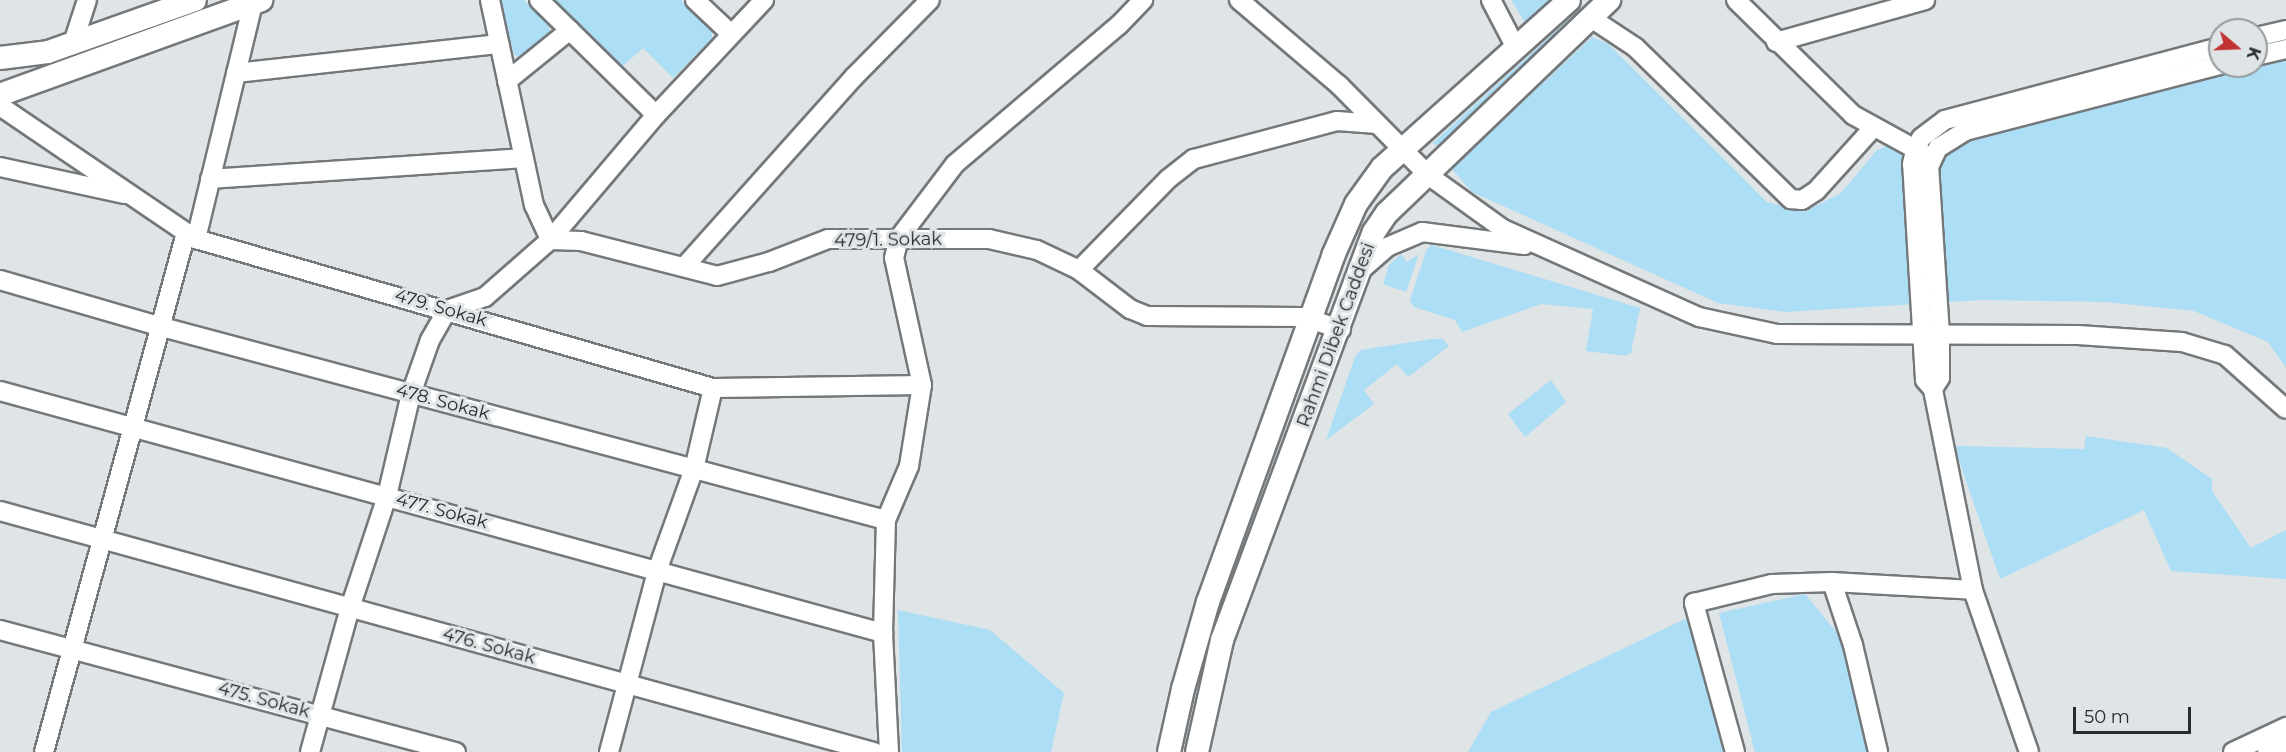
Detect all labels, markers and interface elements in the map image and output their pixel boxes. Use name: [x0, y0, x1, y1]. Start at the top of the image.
north arrow: [2208, 18, 2268, 78]
text: K: [2243, 45, 2265, 62]
street label: 479/1. Sokak: [834, 228, 942, 252]
street label: Rahmi Dibek Caddesi: [1293, 240, 1379, 430]
street label: 479. Sokak: [392, 284, 490, 332]
street label: 478. Sokak: [394, 379, 492, 425]
street label: 477. Sokak: [394, 488, 490, 534]
street label: 476. Sokak: [440, 623, 538, 669]
street label: 475. Sokak: [216, 677, 312, 723]
scale bar: [2076, 695, 2194, 733]
text: 50 m: [2084, 706, 2130, 728]

